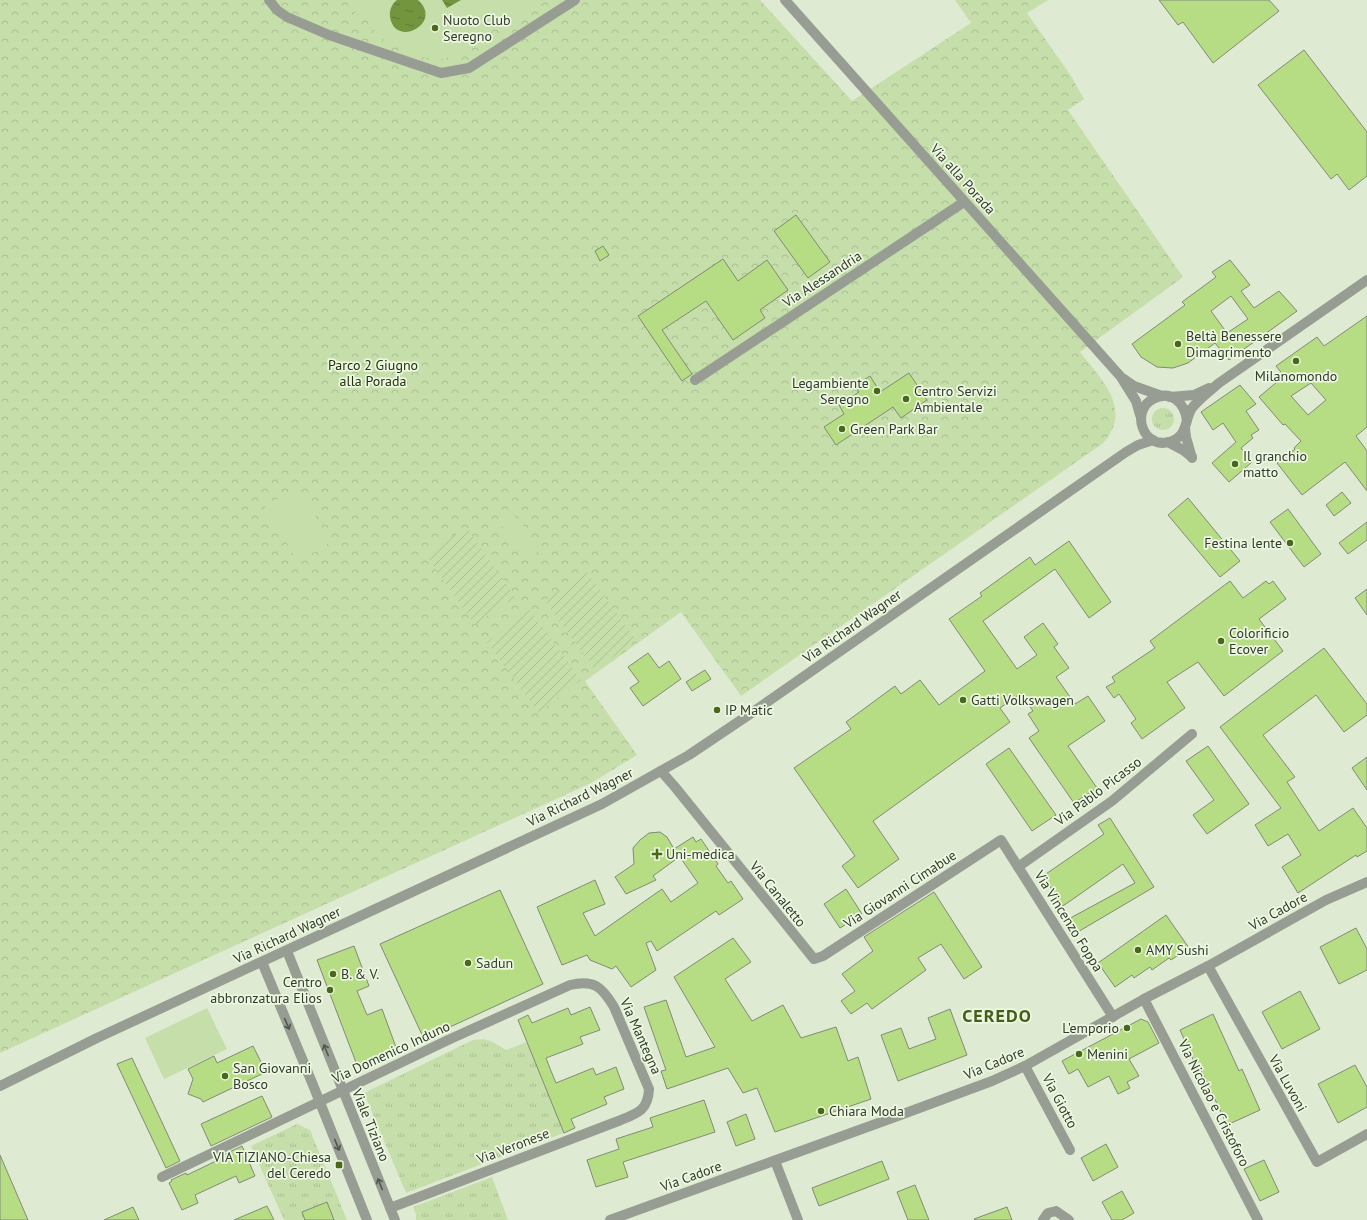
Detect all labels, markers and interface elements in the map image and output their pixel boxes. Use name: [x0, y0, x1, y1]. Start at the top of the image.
place label: Nuoto Club Seregno: [443, 11, 511, 45]
marker: Nuoto Club Seregno: [430, 23, 440, 33]
street label: Via alla Porada: [926, 139, 1000, 218]
street label: Via Alessandria: [778, 247, 865, 312]
place label: Beltà Benessere Dimagrimento: [1186, 327, 1282, 361]
marker: Beltà Benessere Dimagrimento: [1173, 339, 1183, 349]
park label: Parco 2 Giugno alla Porada: [328, 356, 418, 390]
marker: Milanomondo: [1291, 356, 1301, 366]
place label: Milanomondo: [1255, 367, 1337, 385]
place label: Legambiente Seregno: [792, 374, 869, 408]
place label: Centro Servizi Ambientale: [914, 382, 997, 416]
marker: Legambiente Seregno: [872, 386, 882, 396]
marker: Centro Servizi Ambientale: [901, 394, 911, 404]
place label: Green Park Bar: [850, 420, 938, 438]
marker: Green Park Bar: [837, 424, 847, 434]
place label: Il granchio matto: [1243, 447, 1307, 481]
marker: Il granchio matto: [1230, 459, 1240, 469]
place label: Festina lente: [1204, 534, 1282, 552]
marker: Festina lente: [1285, 538, 1295, 548]
street label: Via Richard Wagner: [798, 585, 905, 667]
place label: Colorificio Ecover: [1229, 624, 1289, 658]
marker: Colorificio Ecover: [1216, 636, 1226, 646]
place label: Gatti Volkswagen: [971, 691, 1074, 709]
marker: Gatti Volkswagen: [958, 695, 968, 705]
place label: IP Matic: [725, 701, 773, 719]
marker: IP Matic: [712, 705, 722, 715]
street label: Via Pablo Picasso: [1050, 753, 1145, 830]
street label: Via Richard Wagner: [523, 763, 636, 831]
place label: Uni-medica: [666, 845, 735, 863]
street label: Via Giovanni Cimabue: [839, 846, 960, 933]
marker: Uni-medica: [651, 848, 663, 860]
street label: Via Canaletto: [745, 857, 810, 931]
street label: Via Vincenzo Foppa: [1030, 866, 1107, 975]
street label: Via Cadore: [1245, 888, 1310, 935]
street label: Via Richard Wagner: [230, 902, 344, 968]
place label: AMY Sushi: [1146, 941, 1209, 959]
marker: AMY Sushi: [1133, 945, 1143, 955]
place label: Sadun: [476, 954, 513, 972]
marker: Sadun: [463, 958, 473, 968]
place label: B. & V.: [341, 965, 379, 983]
marker: B. & V.: [328, 969, 338, 979]
place label: Centro abbronzatura Elios: [210, 973, 322, 1007]
marker: Centro abbronzatura Elios: [325, 985, 335, 995]
street label: Via Mantegna: [616, 994, 666, 1077]
district label: CEREDO: [962, 1004, 1032, 1027]
street label: Via Domenico Induno: [328, 1017, 453, 1088]
one-way arrow: [284, 1018, 292, 1030]
place label: L'emporio: [1062, 1019, 1119, 1037]
marker: L'emporio: [1122, 1023, 1132, 1033]
street label: Via Nicolao e Cristoforo: [1174, 1035, 1254, 1170]
street label: Via Cadore: [960, 1042, 1027, 1084]
one-way arrow: [322, 1045, 329, 1057]
place label: Menini: [1087, 1045, 1128, 1063]
marker: Menini: [1074, 1049, 1084, 1059]
street label: Via Luvoni: [1265, 1050, 1311, 1115]
place label: San Giovanni Bosco: [233, 1059, 311, 1093]
street label: Via Giotto: [1038, 1070, 1082, 1131]
marker: San Giovanni Bosco: [220, 1071, 230, 1081]
street label: Viale Tiziano: [348, 1085, 394, 1164]
place label: Chiara Moda: [829, 1102, 904, 1120]
marker: Chiara Moda: [816, 1106, 826, 1116]
street label: Via Veronese: [473, 1124, 552, 1168]
one-way arrow: [333, 1138, 341, 1150]
place label: VIA TIZIANO-Chiesa del Ceredo: [212, 1148, 331, 1182]
street label: Via Cadore: [657, 1157, 724, 1196]
marker: VIA TIZIANO-Chiesa del Ceredo: [334, 1160, 344, 1170]
one-way arrow: [376, 1178, 383, 1190]

